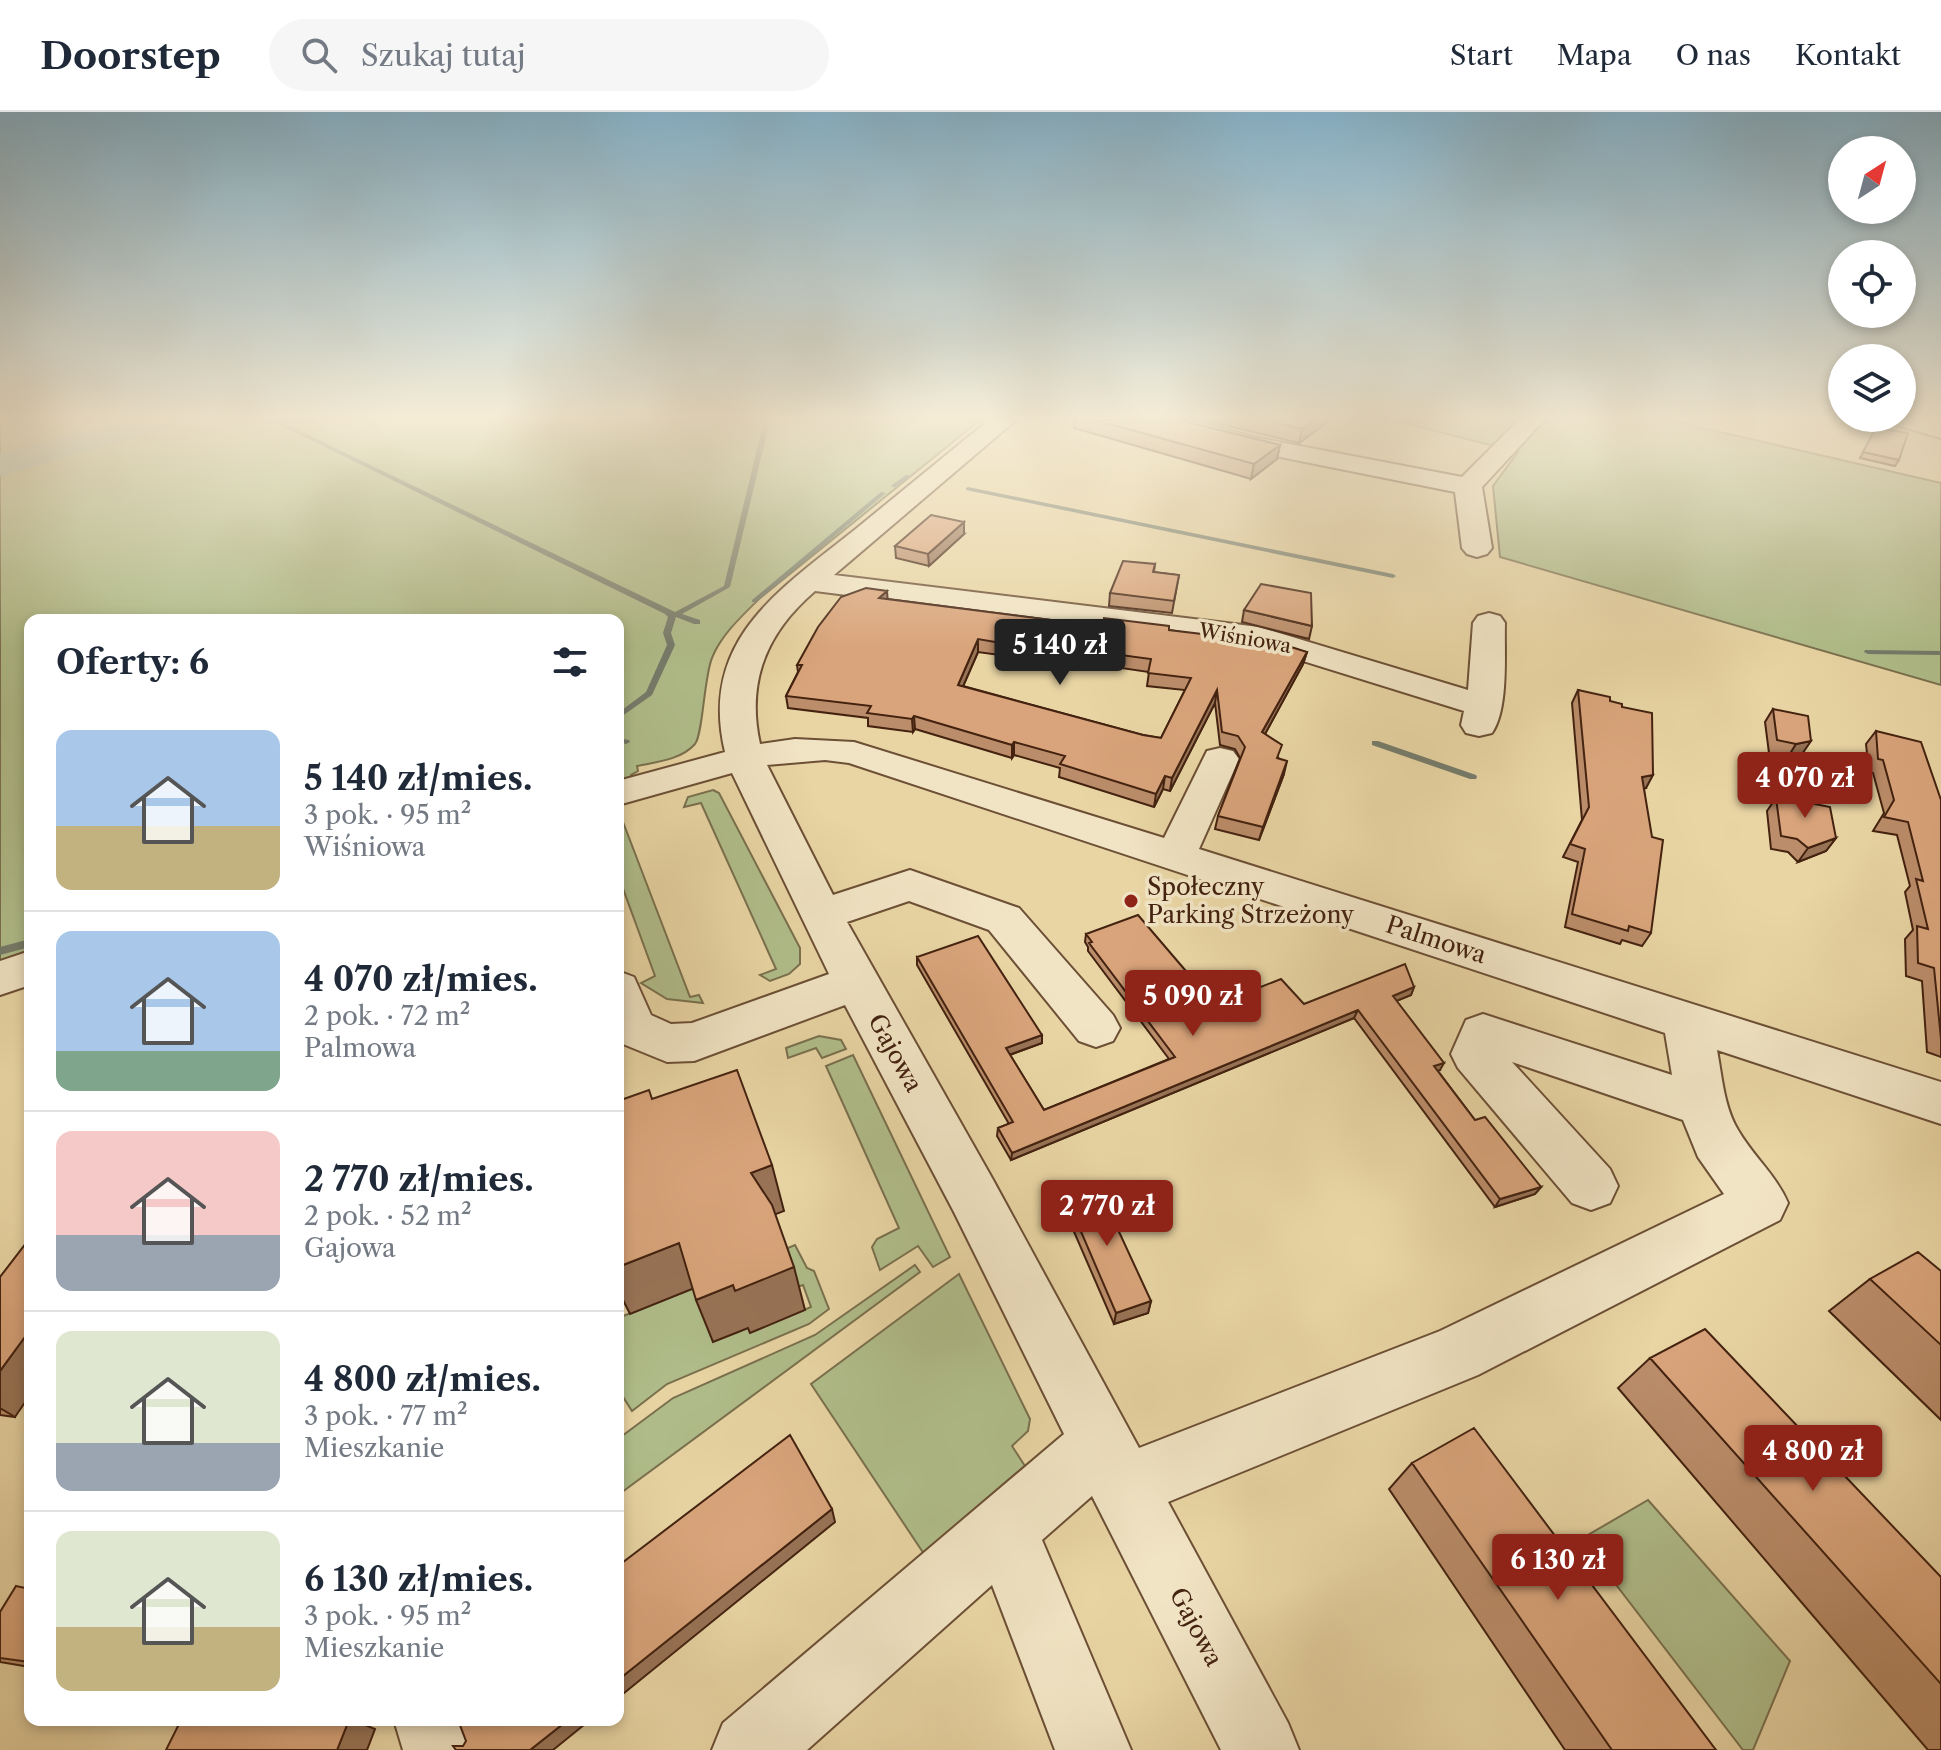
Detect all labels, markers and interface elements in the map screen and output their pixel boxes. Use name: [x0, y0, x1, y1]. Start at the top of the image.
search box: [269, 19, 829, 91]
text: Doorstep: [40, 32, 221, 79]
icon: search: [297, 33, 341, 77]
text: Szukaj tutaj: [361, 37, 526, 74]
text: Start: [1450, 38, 1513, 72]
text: Mapa: [1557, 38, 1632, 72]
text: O nas: [1676, 38, 1751, 72]
text: Kontakt: [1795, 38, 1901, 72]
north arrow: [1828, 136, 1916, 224]
map controls: [1828, 136, 1916, 432]
button: locate: [1828, 240, 1916, 328]
button: layers: [1828, 344, 1916, 432]
street label: Wiśniowa: [1196, 618, 1294, 658]
pin: 5 140 zł: [977, 619, 1143, 687]
text: 5 140 zł: [1012, 629, 1108, 661]
icon: filters: [548, 640, 592, 684]
text: Oferty: 6: [56, 641, 209, 683]
pin: 4 070 zł: [1722, 752, 1888, 820]
text: 5 140 zł/mies.: [304, 757, 532, 799]
icon: home: [120, 762, 216, 858]
text: 4 070 zł: [1755, 762, 1855, 794]
text: 3 pok. · 95 m²: [304, 799, 471, 831]
text: Wiśniowa: [304, 831, 426, 863]
place label: Społeczny Parking Strzeżony: [1147, 872, 1355, 929]
marker: Społeczny Parking Strzeżony: [1122, 892, 1140, 910]
street label: Palmowa: [1382, 910, 1490, 969]
text: 4 070 zł/mies.: [304, 958, 538, 1000]
icon: home: [120, 963, 216, 1059]
pin: 5 090 zł: [1110, 970, 1276, 1038]
text: 5 090 zł: [1143, 980, 1243, 1012]
text: 2 pok. · 72 m²: [304, 1000, 470, 1032]
street label: Gajowa: [862, 1009, 929, 1097]
text: Palmowa: [304, 1032, 416, 1064]
text: 2 770 zł/mies.: [304, 1158, 534, 1200]
icon: home: [120, 1163, 216, 1259]
pin: 2 770 zł: [1024, 1180, 1190, 1248]
text: 2 770 zł: [1059, 1190, 1155, 1222]
text: 2 pok. · 52 m²: [304, 1200, 472, 1232]
text: Gajowa: [304, 1232, 396, 1264]
text: 4 800 zł/mies.: [304, 1358, 541, 1400]
icon: home: [120, 1363, 216, 1459]
text: 3 pok. · 77 m²: [304, 1400, 468, 1432]
pin: 4 800 zł: [1730, 1425, 1896, 1493]
text: Mieszkanie: [304, 1432, 444, 1464]
text: 4 800 zł: [1762, 1435, 1864, 1467]
pin: 6 130 zł: [1475, 1534, 1641, 1602]
text: 6 130 zł: [1510, 1544, 1606, 1576]
text: 6 130 zł/mies.: [304, 1558, 533, 1600]
icon: home: [120, 1563, 216, 1659]
street label: Gajowa: [1164, 1583, 1229, 1671]
text: 3 pok. · 95 m²: [304, 1600, 471, 1632]
text: Mieszkanie: [304, 1632, 444, 1664]

